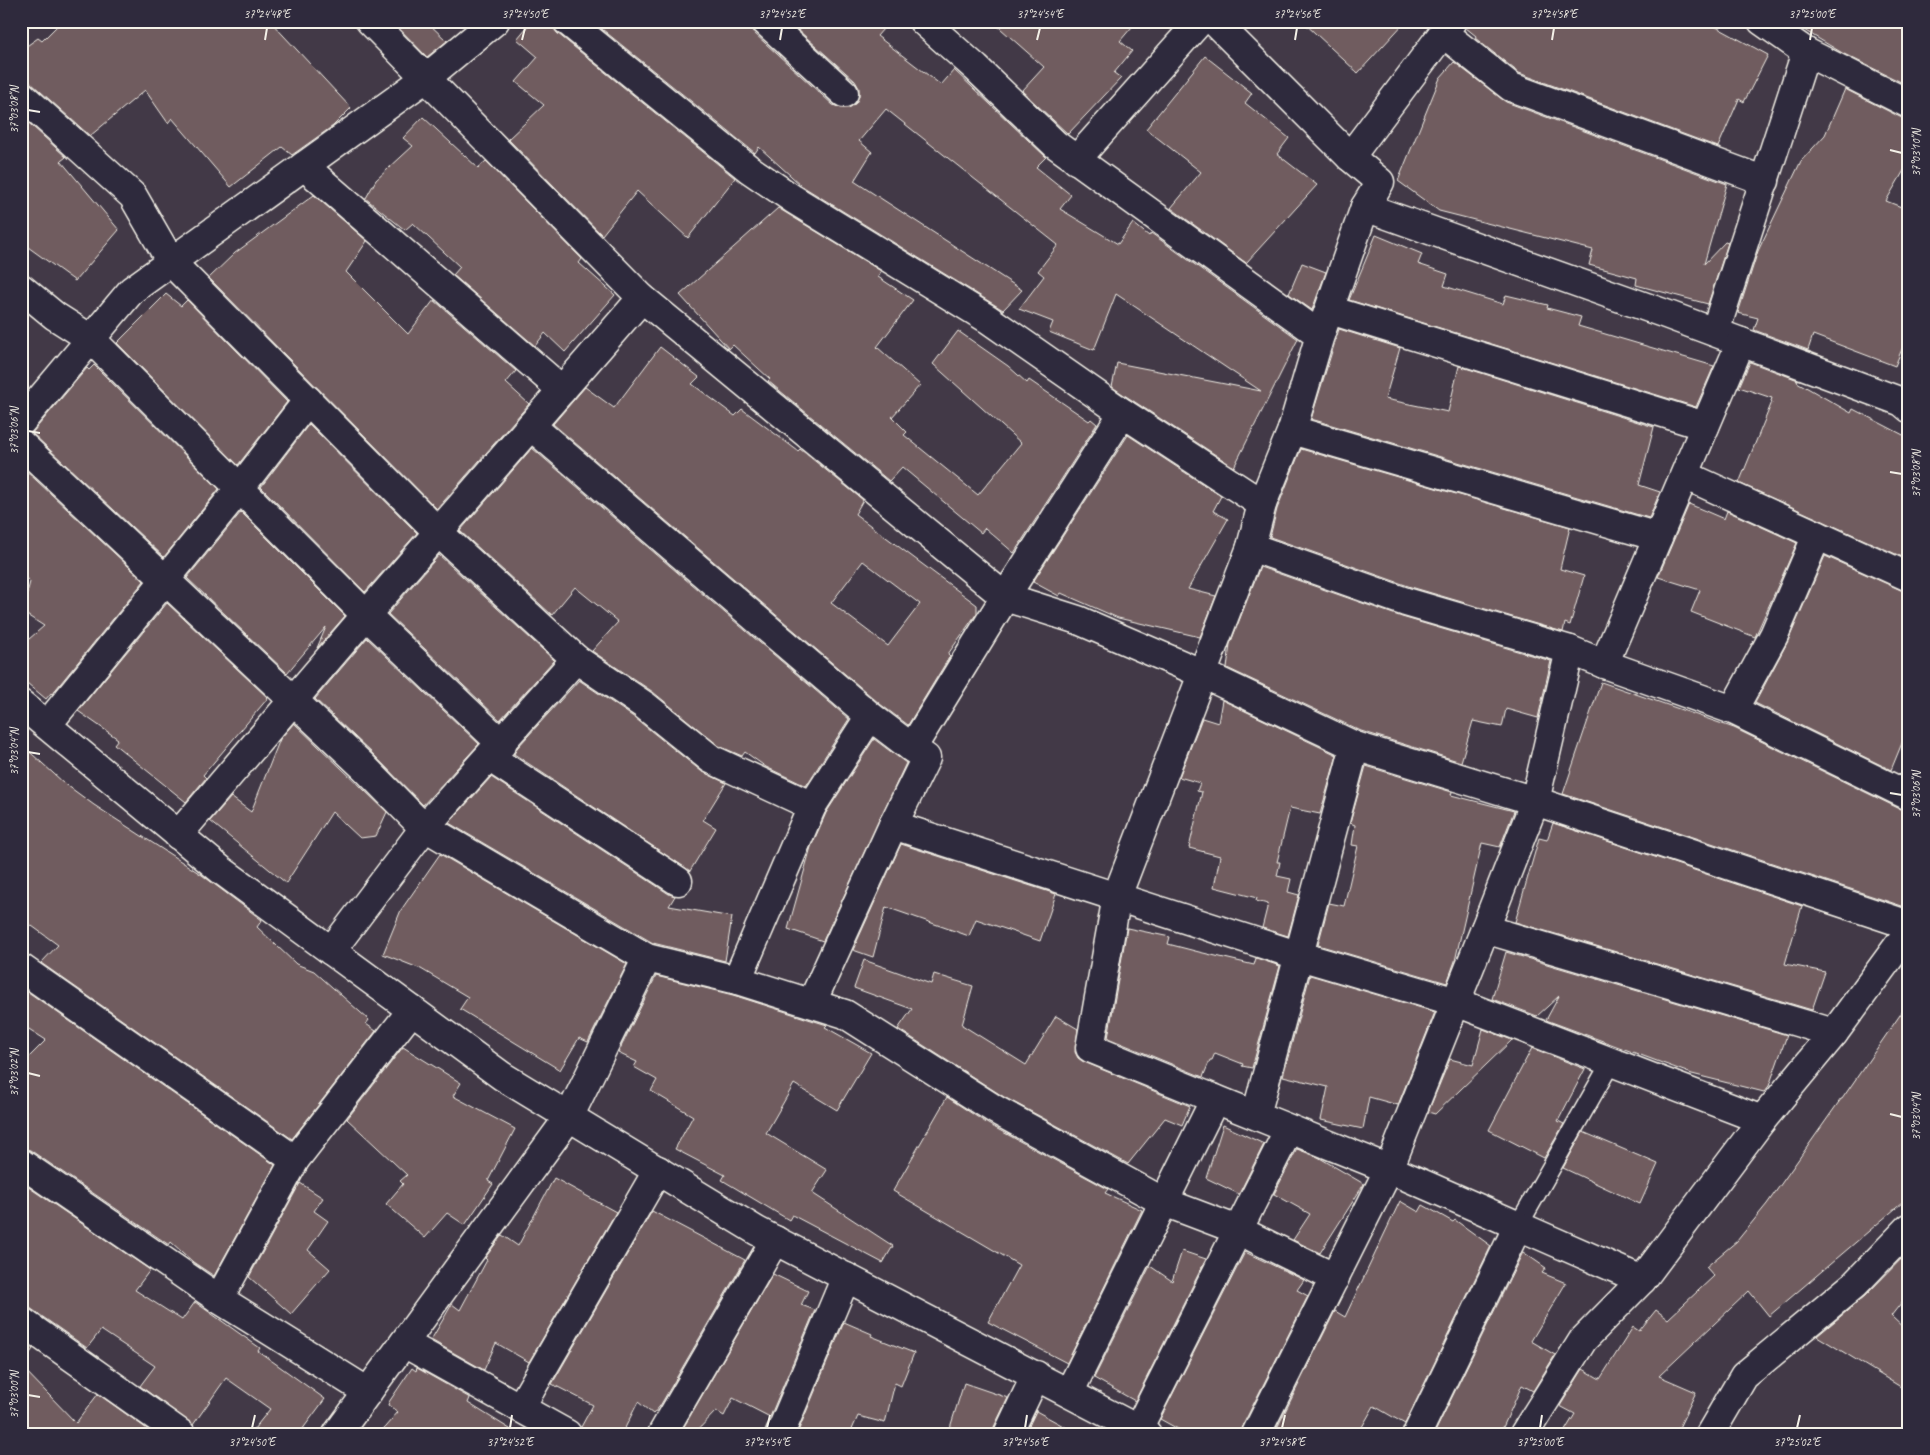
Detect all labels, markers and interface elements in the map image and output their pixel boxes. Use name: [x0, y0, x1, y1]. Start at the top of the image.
text: 37°24'48"E: [244, 6, 292, 22]
text: 37°24'50"E: [502, 6, 550, 22]
text: 37°24'52"E: [759, 6, 807, 22]
text: 37°24'54"E: [1017, 6, 1065, 22]
text: 37°24'56"E: [1274, 6, 1322, 22]
text: 37°24'58"E: [1531, 6, 1579, 22]
text: 37°25'00"E: [1789, 6, 1837, 22]
text: 37°03'08"N: [6, 85, 22, 134]
text: 37°03'10"N: [1908, 128, 1924, 177]
text: 37°03'06"N: [6, 406, 22, 455]
text: 37°03'08"N: [1908, 449, 1924, 498]
text: 37°03'04"N: [6, 727, 22, 776]
text: 37°03'06"N: [1908, 770, 1924, 819]
text: 37°03'02"N: [6, 1048, 22, 1097]
text: 37°03'04"N: [1908, 1092, 1924, 1141]
text: 37°03'00"N: [6, 1370, 22, 1419]
text: 37°24'50"E: [229, 1434, 277, 1450]
text: 37°24'52"E: [487, 1434, 535, 1450]
text: 37°24'54"E: [744, 1434, 792, 1450]
text: 37°24'56"E: [1002, 1434, 1050, 1450]
text: 37°24'58"E: [1259, 1434, 1307, 1450]
text: 37°25'00"E: [1517, 1434, 1565, 1450]
text: 37°25'02"E: [1774, 1434, 1822, 1450]

